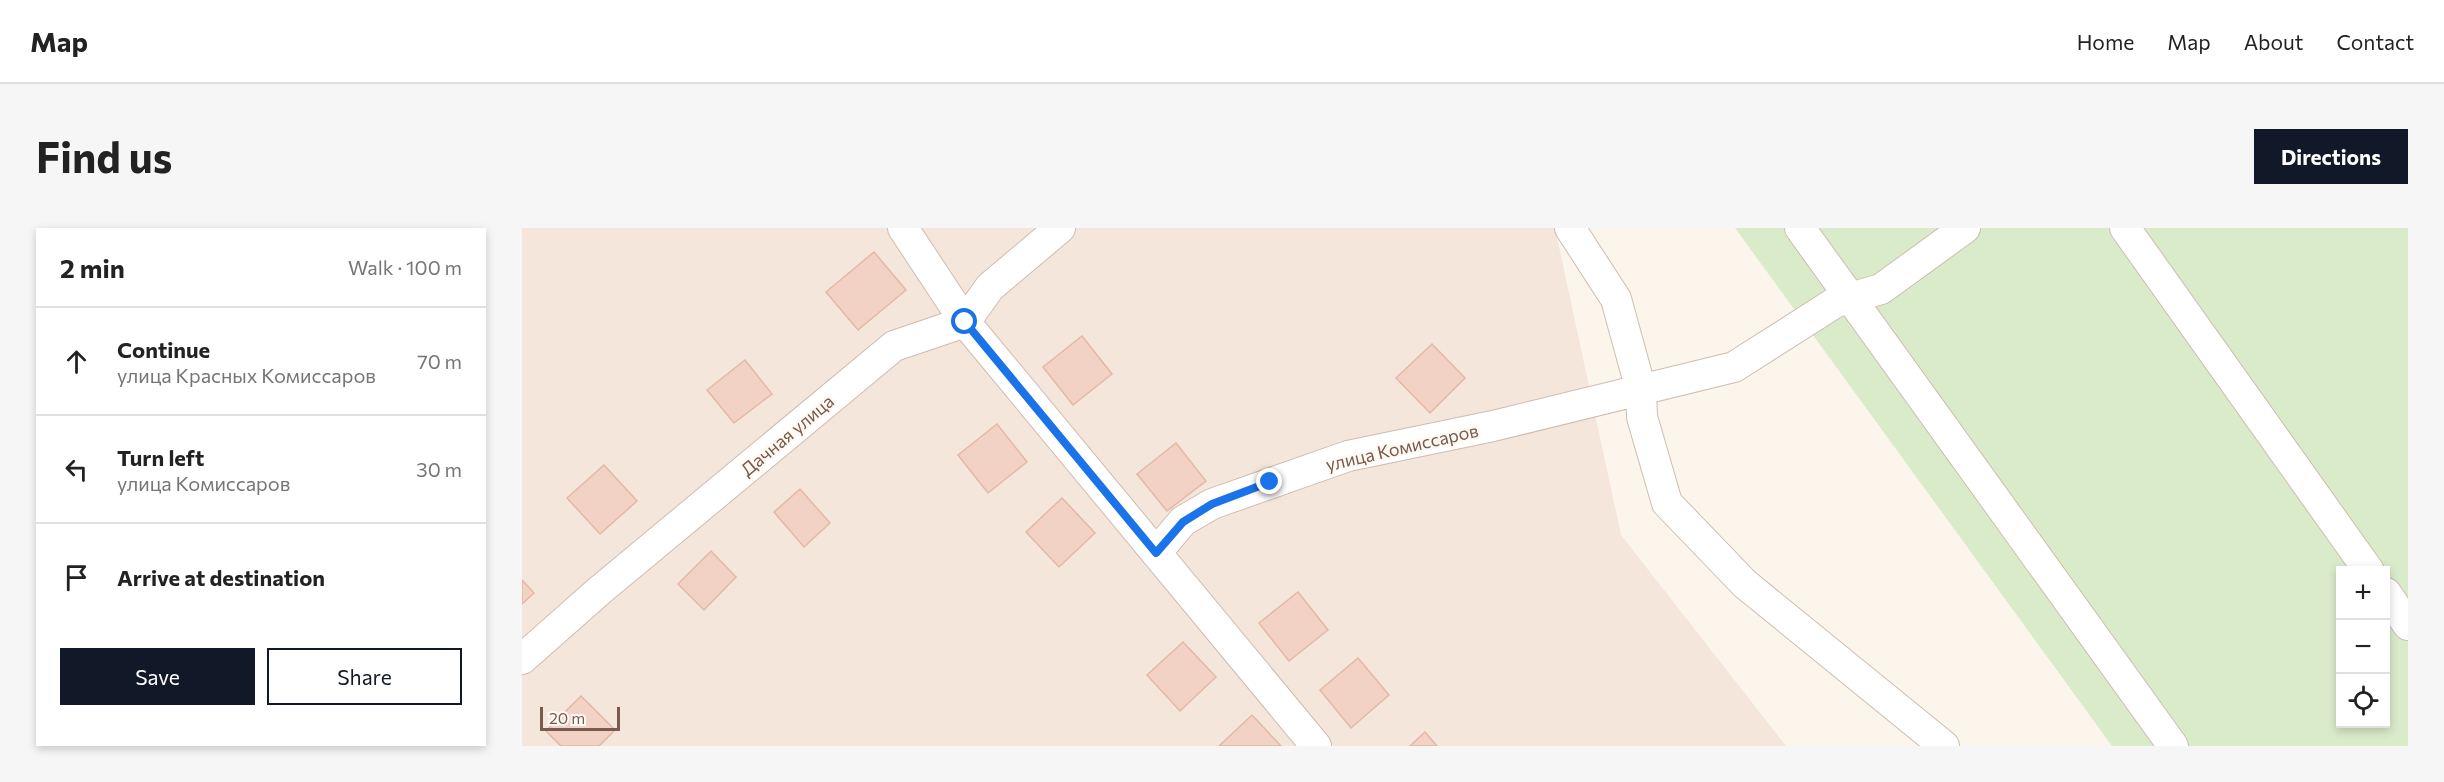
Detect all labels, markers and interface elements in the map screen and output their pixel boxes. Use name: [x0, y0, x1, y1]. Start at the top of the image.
text: Map: [30, 24, 88, 58]
text: Home: [2077, 29, 2134, 54]
text: Map: [2167, 29, 2211, 54]
text: About: [2244, 29, 2303, 54]
text: Contact: [2336, 29, 2414, 54]
button: Directions: [2254, 129, 2408, 184]
text: Find us: [36, 130, 172, 182]
text: 2 min: [60, 252, 125, 283]
text: Walk · 100 m: [348, 255, 462, 279]
route start: [951, 308, 977, 334]
text: Continue: [117, 336, 210, 363]
icon: ahead: [60, 345, 93, 378]
text: 70 m: [417, 349, 462, 373]
text: улица Красных Комиссаров: [117, 363, 376, 387]
street label: Дачная улица: [736, 390, 838, 480]
street label: улица Комиссаров: [1324, 419, 1480, 475]
text: Turn left: [117, 444, 204, 471]
icon: left: [60, 453, 93, 486]
text: 30 m: [416, 457, 462, 481]
route end: [1256, 468, 1282, 494]
text: улица Комиссаров: [117, 471, 290, 495]
icon: arrive: [60, 561, 93, 594]
text: Arrive at destination: [117, 564, 325, 591]
map controls: [2336, 566, 2390, 728]
button: +: [2336, 566, 2390, 620]
button: −: [2336, 620, 2390, 674]
button: Save: [60, 648, 255, 705]
button: Share: [267, 648, 462, 705]
button: locate: [2336, 674, 2390, 728]
scale bar: [540, 704, 620, 732]
text: 20 m: [549, 708, 585, 727]

